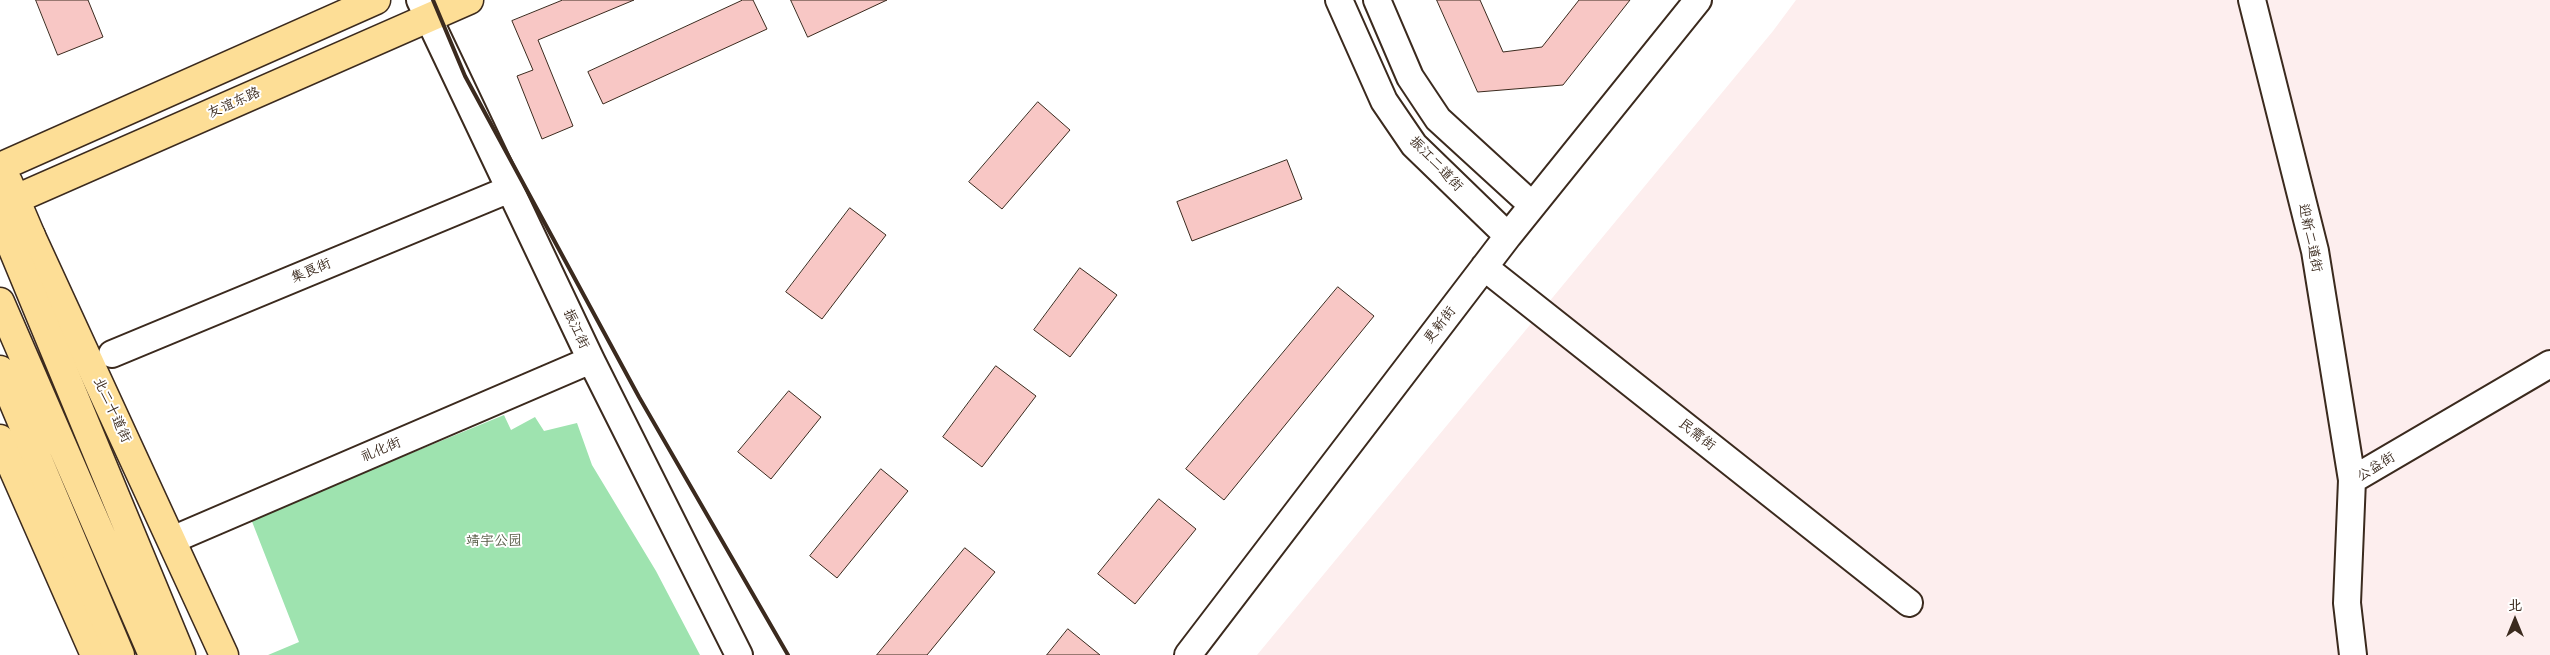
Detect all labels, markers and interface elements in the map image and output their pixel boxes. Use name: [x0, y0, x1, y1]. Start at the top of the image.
street label: 友谊东路: [205, 84, 263, 122]
street label: 振江二道街: [1406, 133, 1466, 195]
street label: 迎新二道街: [2295, 202, 2325, 274]
street label: 集良街: [288, 255, 334, 287]
street label: 更新街: [1420, 303, 1460, 347]
street label: 振江街: [560, 306, 592, 352]
street label: 北二十道街: [90, 375, 134, 445]
street label: 民需街: [1675, 415, 1719, 455]
street label: 礼化街: [358, 434, 404, 466]
street label: 公益街: [2354, 449, 2398, 485]
park label: 靖宇公园: [466, 533, 522, 549]
text: 北: [2508, 594, 2522, 615]
north arrow: [2490, 595, 2540, 645]

